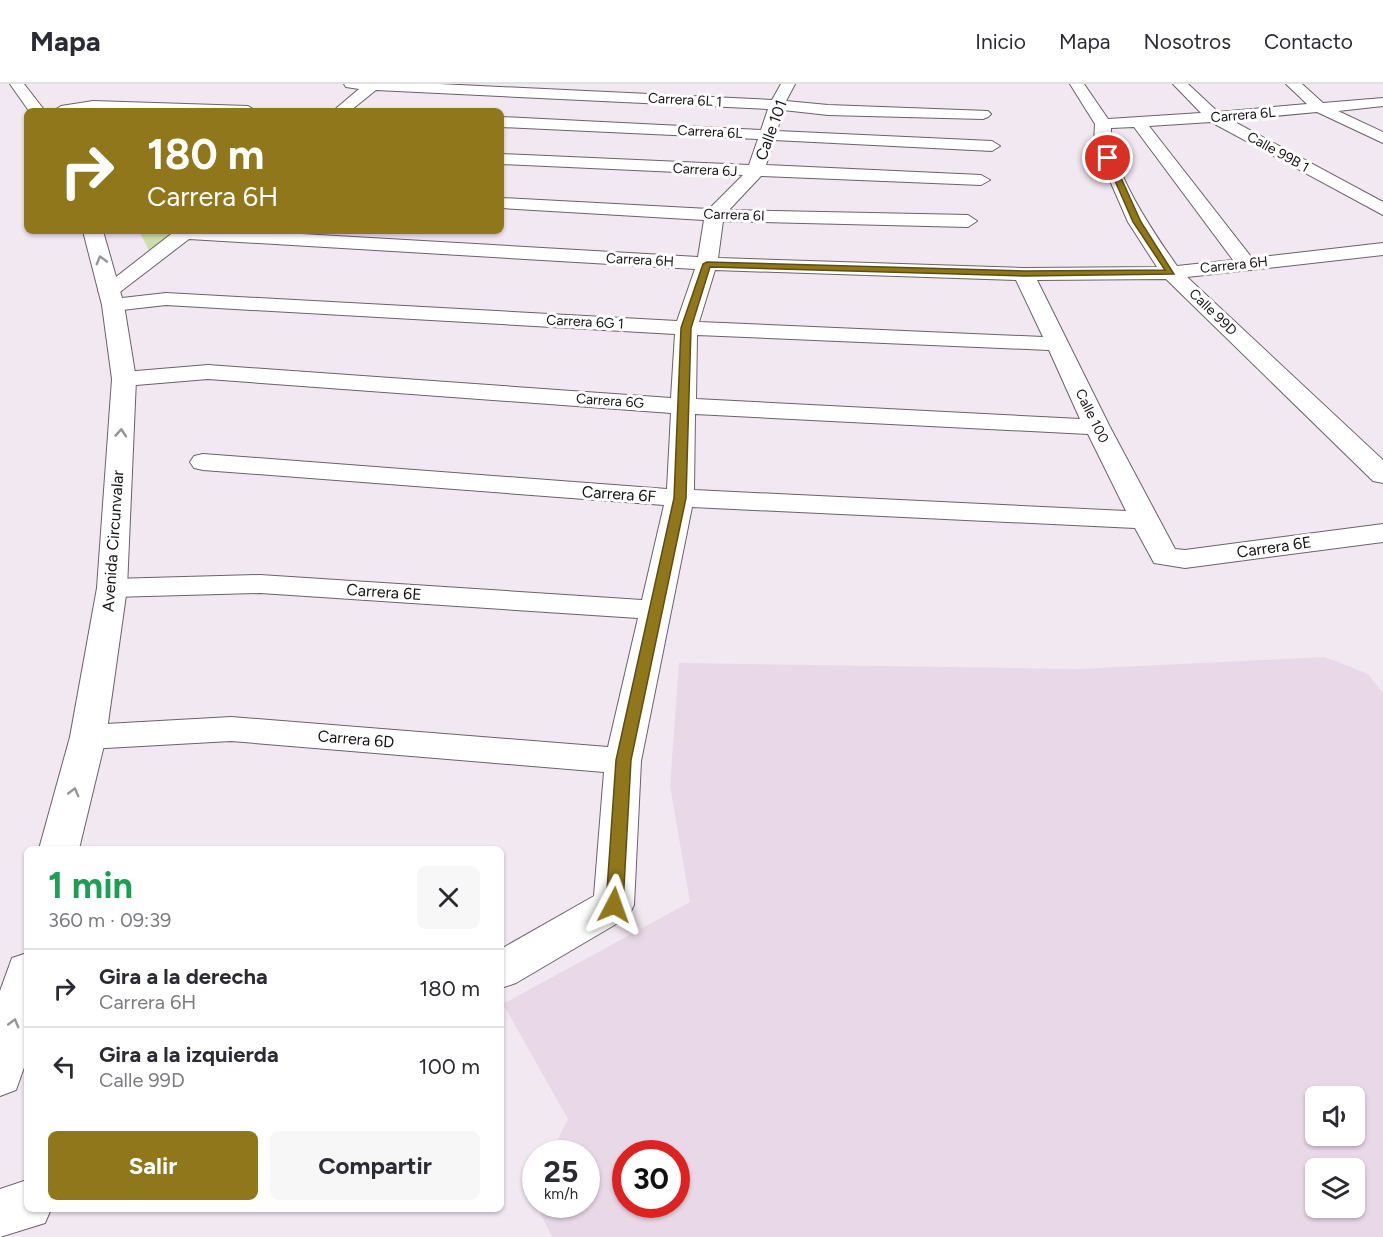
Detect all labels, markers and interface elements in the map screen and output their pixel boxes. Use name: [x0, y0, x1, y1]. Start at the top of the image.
text: Mapa: [30, 24, 101, 58]
text: Inicio: [975, 29, 1026, 54]
text: Mapa: [1059, 29, 1111, 54]
text: Nosotros: [1144, 29, 1231, 54]
text: Contacto: [1264, 29, 1353, 54]
street label: Carrera 6L 1: [648, 90, 722, 110]
street label: Calle 101: [751, 97, 791, 163]
street label: Carrera 6L: [1210, 104, 1277, 126]
street label: Carrera 6L: [677, 122, 744, 142]
street label: Calle 99B 1: [1244, 128, 1312, 176]
text: 180 m: [147, 129, 264, 180]
icon: right: [48, 132, 126, 210]
pin: [1082, 132, 1133, 183]
icon: arrive: [1091, 141, 1124, 174]
street label: Carrera 6J: [672, 160, 738, 180]
text: Carrera 6H: [147, 180, 278, 213]
street label: Carrera 6I: [703, 205, 765, 225]
street label: Carrera 6H: [606, 250, 674, 270]
street label: Carrera 6H: [1199, 253, 1269, 277]
one-way arrow: [96, 255, 108, 266]
street label: Calle 99D: [1186, 285, 1240, 339]
street label: Carrera 6G 1: [546, 311, 624, 333]
street label: Calle 100: [1072, 386, 1112, 446]
street label: Carrera 6G: [575, 390, 645, 412]
one-way arrow: [114, 429, 127, 438]
street label: Avenida Circunvalar: [99, 469, 127, 613]
street label: Carrera 6F: [581, 482, 657, 506]
street label: Carrera 6E: [1235, 532, 1313, 562]
street label: Carrera 6E: [346, 580, 422, 604]
street label: Carrera 6D: [317, 726, 395, 752]
one-way arrow: [66, 788, 79, 798]
text: 1 min: [48, 864, 133, 907]
button: close: [417, 866, 480, 929]
position arrow: [582, 873, 646, 937]
text: 360 m · 09:39: [48, 908, 171, 932]
text: Gira a la derecha: [99, 963, 268, 990]
icon: right: [48, 972, 81, 1005]
text: 180 m: [419, 975, 480, 1002]
text: Carrera 6H: [99, 990, 196, 1014]
one-way arrow: [6, 1019, 19, 1029]
text: Gira a la izquierda: [99, 1041, 279, 1068]
icon: left: [48, 1050, 81, 1083]
text: 100 m: [419, 1053, 480, 1080]
text: Calle 99D: [99, 1068, 185, 1092]
map controls: [1305, 1086, 1365, 1218]
button: sound: [1305, 1086, 1365, 1146]
button: Salir: [48, 1131, 258, 1200]
button: Compartir: [270, 1131, 480, 1200]
speed limit sign: 30: [612, 1140, 690, 1218]
text: 25: [544, 1153, 578, 1190]
button: layers: [1305, 1158, 1365, 1218]
text: km/h: [544, 1185, 578, 1203]

